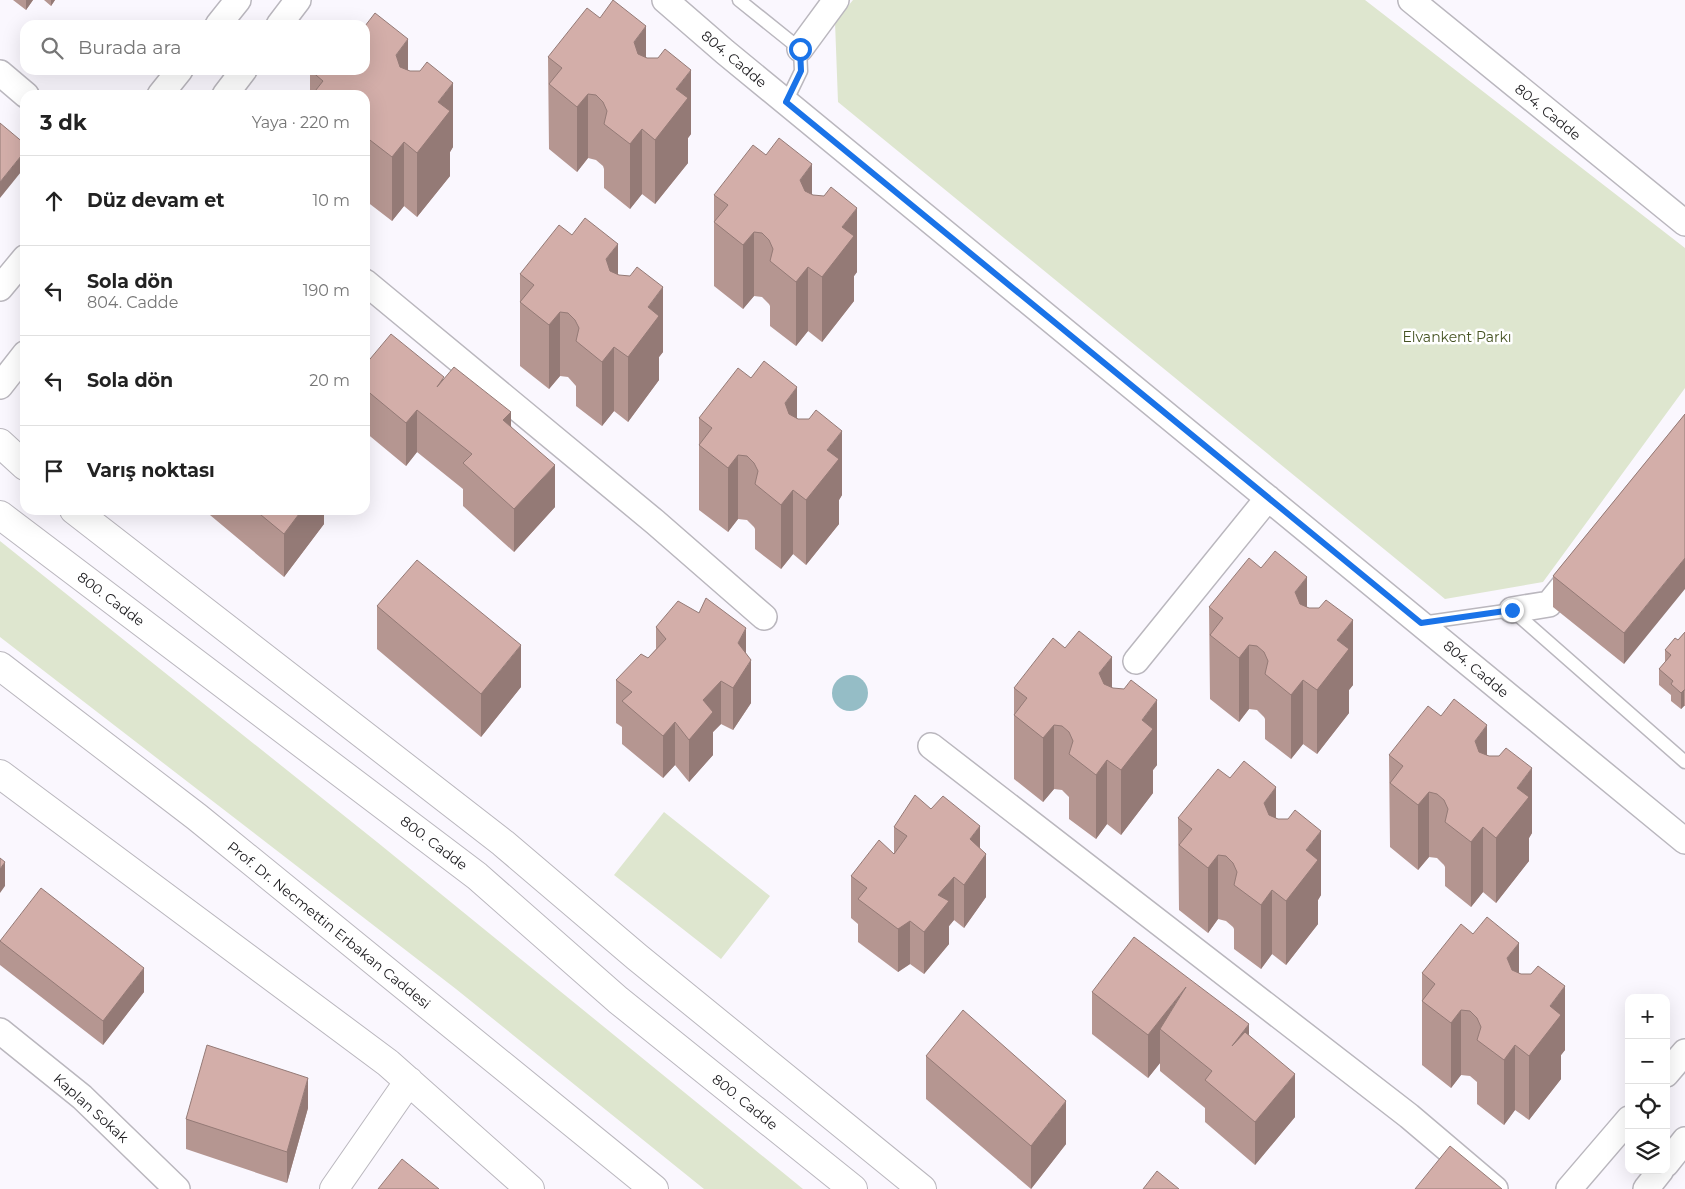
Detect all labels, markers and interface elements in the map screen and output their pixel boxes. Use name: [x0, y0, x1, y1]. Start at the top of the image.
search box: [20, 20, 370, 75]
street label: 804. Cadde: [698, 26, 770, 92]
icon: search: [38, 34, 66, 62]
text: Burada ara: [78, 36, 182, 59]
route start: [789, 38, 812, 61]
street label: 804. Cadde: [1511, 80, 1585, 144]
text: 3 dk: [40, 110, 87, 135]
text: Yaya · 220 m: [252, 113, 350, 132]
icon: ahead: [40, 187, 68, 215]
text: Düz devam et: [87, 189, 225, 212]
text: 10 m: [312, 191, 350, 210]
text: Sola dön: [87, 270, 173, 293]
icon: left: [40, 277, 68, 305]
text: 190 m: [303, 281, 350, 300]
text: 804. Cadde: [87, 293, 178, 312]
park label: Elvankent Parkı: [1402, 328, 1512, 346]
icon: left: [40, 367, 68, 395]
text: Sola dön: [87, 369, 173, 392]
text: 20 m: [309, 371, 350, 390]
icon: arrive: [40, 457, 68, 485]
text: Varış noktası: [87, 459, 215, 482]
street label: 800. Cadde: [74, 568, 148, 630]
route end: [1501, 599, 1524, 622]
street label: 804. Cadde: [1440, 636, 1512, 702]
street label: 800. Cadde: [397, 812, 471, 874]
street label: Prof. Dr. Necmettin Erbakan Caddesi: [224, 837, 434, 1013]
map controls: [1625, 994, 1670, 1174]
button: +: [1625, 994, 1670, 1039]
button: −: [1625, 1039, 1670, 1084]
street label: Kaplan Sokak: [50, 1070, 133, 1147]
street label: 800. Cadde: [708, 1070, 782, 1134]
button: locate: [1625, 1084, 1670, 1129]
button: layers: [1625, 1129, 1670, 1174]

